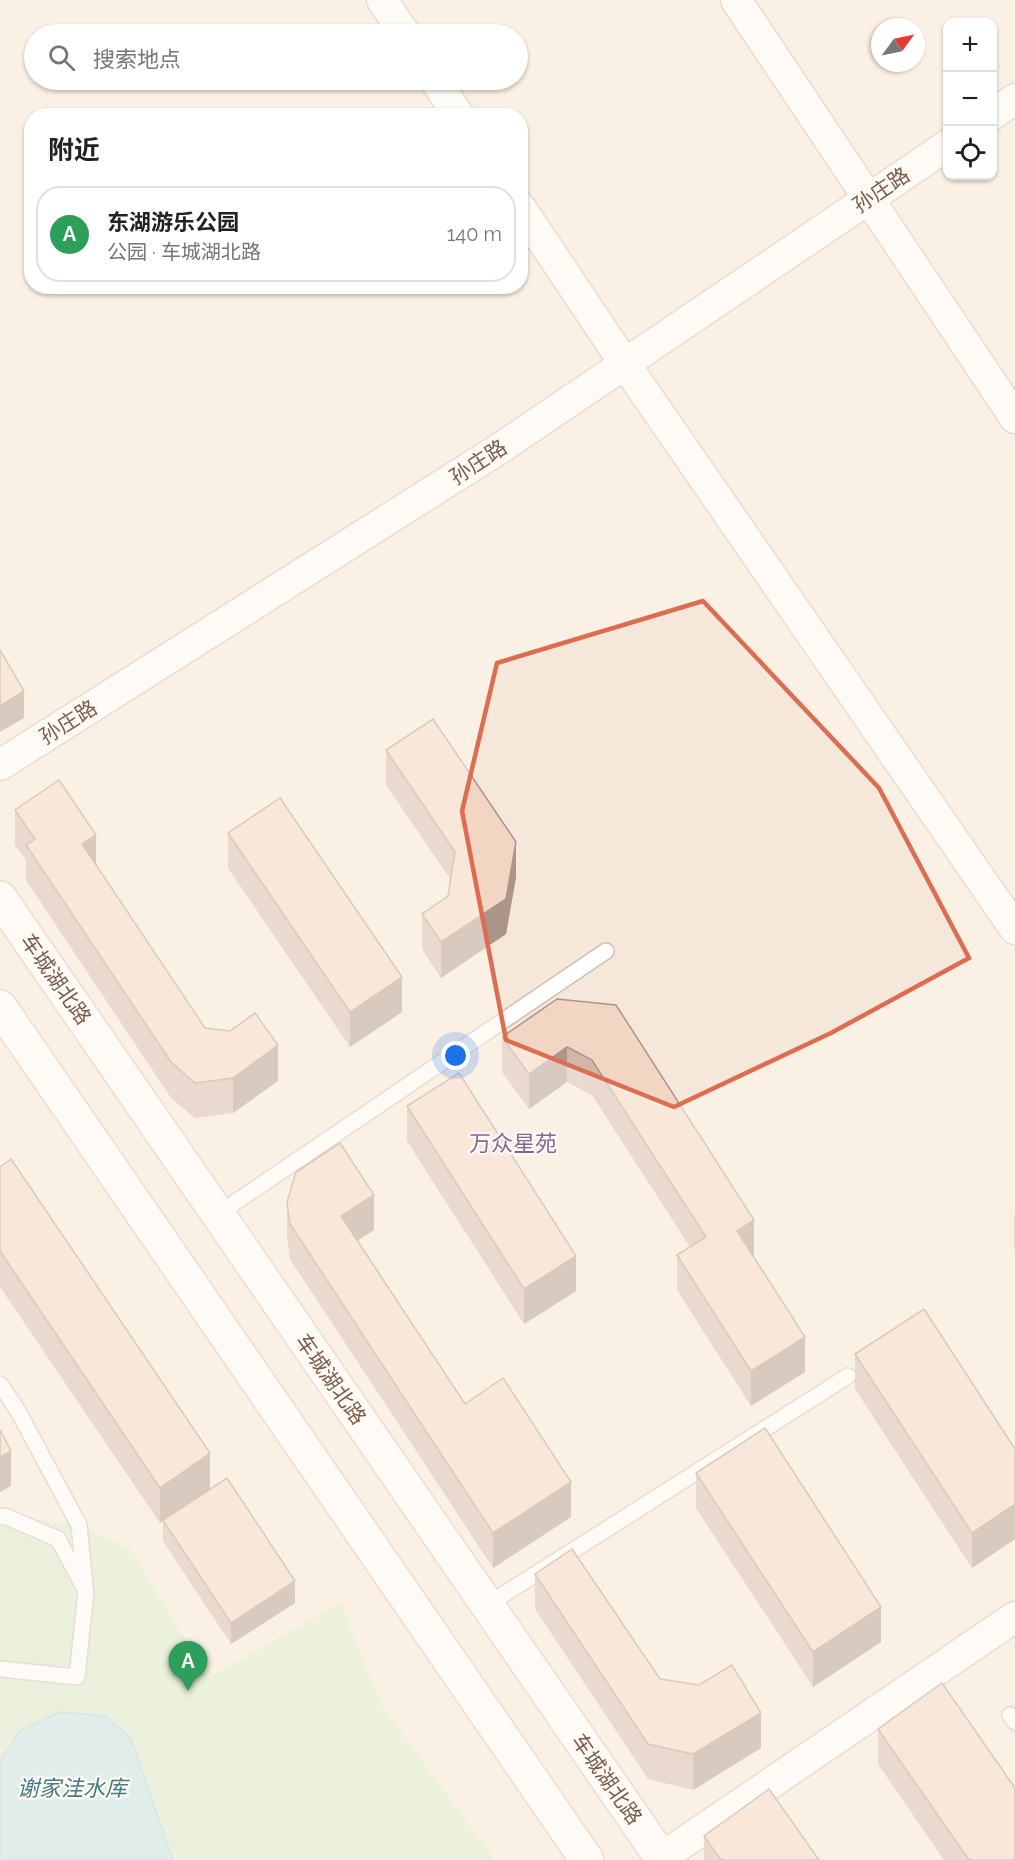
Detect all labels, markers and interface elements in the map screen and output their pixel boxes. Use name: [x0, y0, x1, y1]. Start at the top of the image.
north arrow: [871, 18, 925, 72]
map controls: [943, 18, 997, 180]
button: +: [943, 18, 997, 72]
search box: [24, 24, 528, 90]
icon: search: [45, 41, 78, 74]
text: 搜索地点: [93, 46, 181, 72]
button: −: [943, 72, 997, 126]
button: locate: [943, 126, 997, 180]
text: 附近: [48, 135, 100, 165]
street label: 孙庄路: [848, 162, 914, 218]
text: 东湖游乐公园: [107, 209, 239, 235]
text: A: [63, 222, 76, 246]
text: 140 m: [447, 222, 502, 246]
text: 公园 · 车城湖北路: [107, 240, 261, 264]
street label: 孙庄路: [445, 434, 511, 490]
street label: 孙庄路: [35, 695, 101, 749]
street label: 车城湖北路: [16, 929, 96, 1029]
your location: [441, 1041, 470, 1070]
district label: 万众星苑: [469, 1130, 557, 1156]
street label: 车城湖北路: [291, 1329, 371, 1429]
pin: A: [168, 1642, 207, 1691]
street label: 车城湖北路: [567, 1729, 647, 1829]
water label: 谢家洼水库: [17, 1775, 131, 1801]

